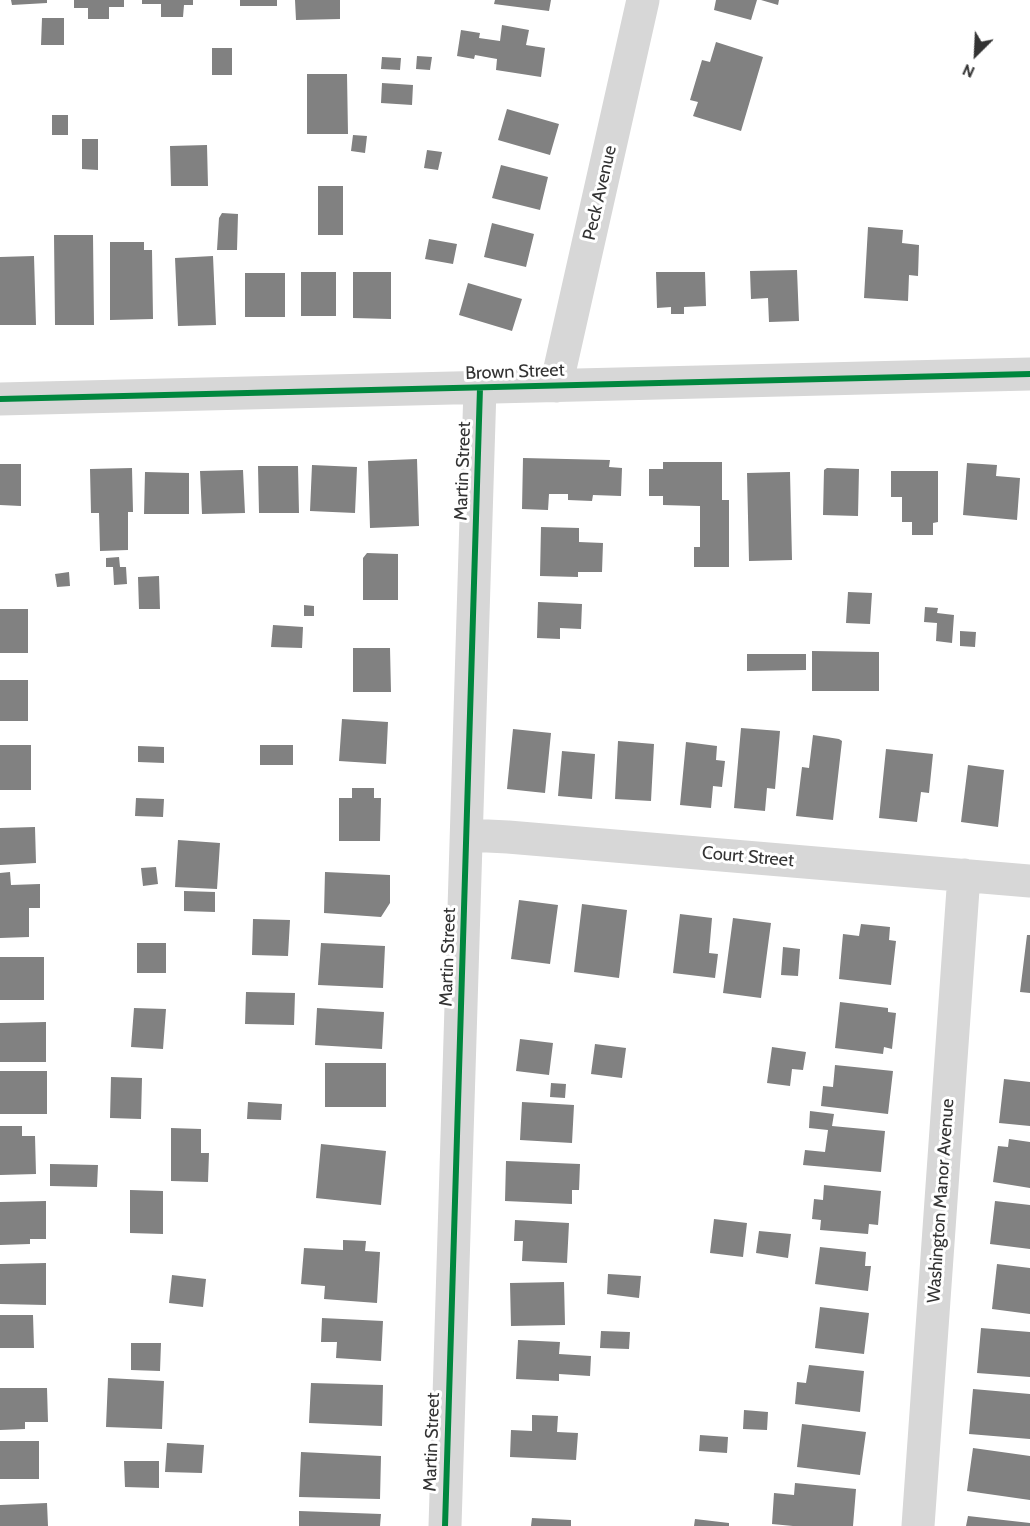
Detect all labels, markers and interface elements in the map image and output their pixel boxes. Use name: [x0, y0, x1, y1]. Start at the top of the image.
north arrow: [946, 24, 1006, 84]
text: N: [959, 60, 978, 82]
street label: Peck Avenue: [579, 143, 621, 243]
street label: Brown Street: [465, 359, 565, 385]
street label: Martin Street: [450, 421, 476, 521]
street label: Court Street: [701, 842, 795, 872]
street label: Martin Street: [435, 907, 461, 1007]
street label: Washington Manor Avenue: [923, 1098, 959, 1304]
street label: Martin Street: [419, 1392, 445, 1492]

